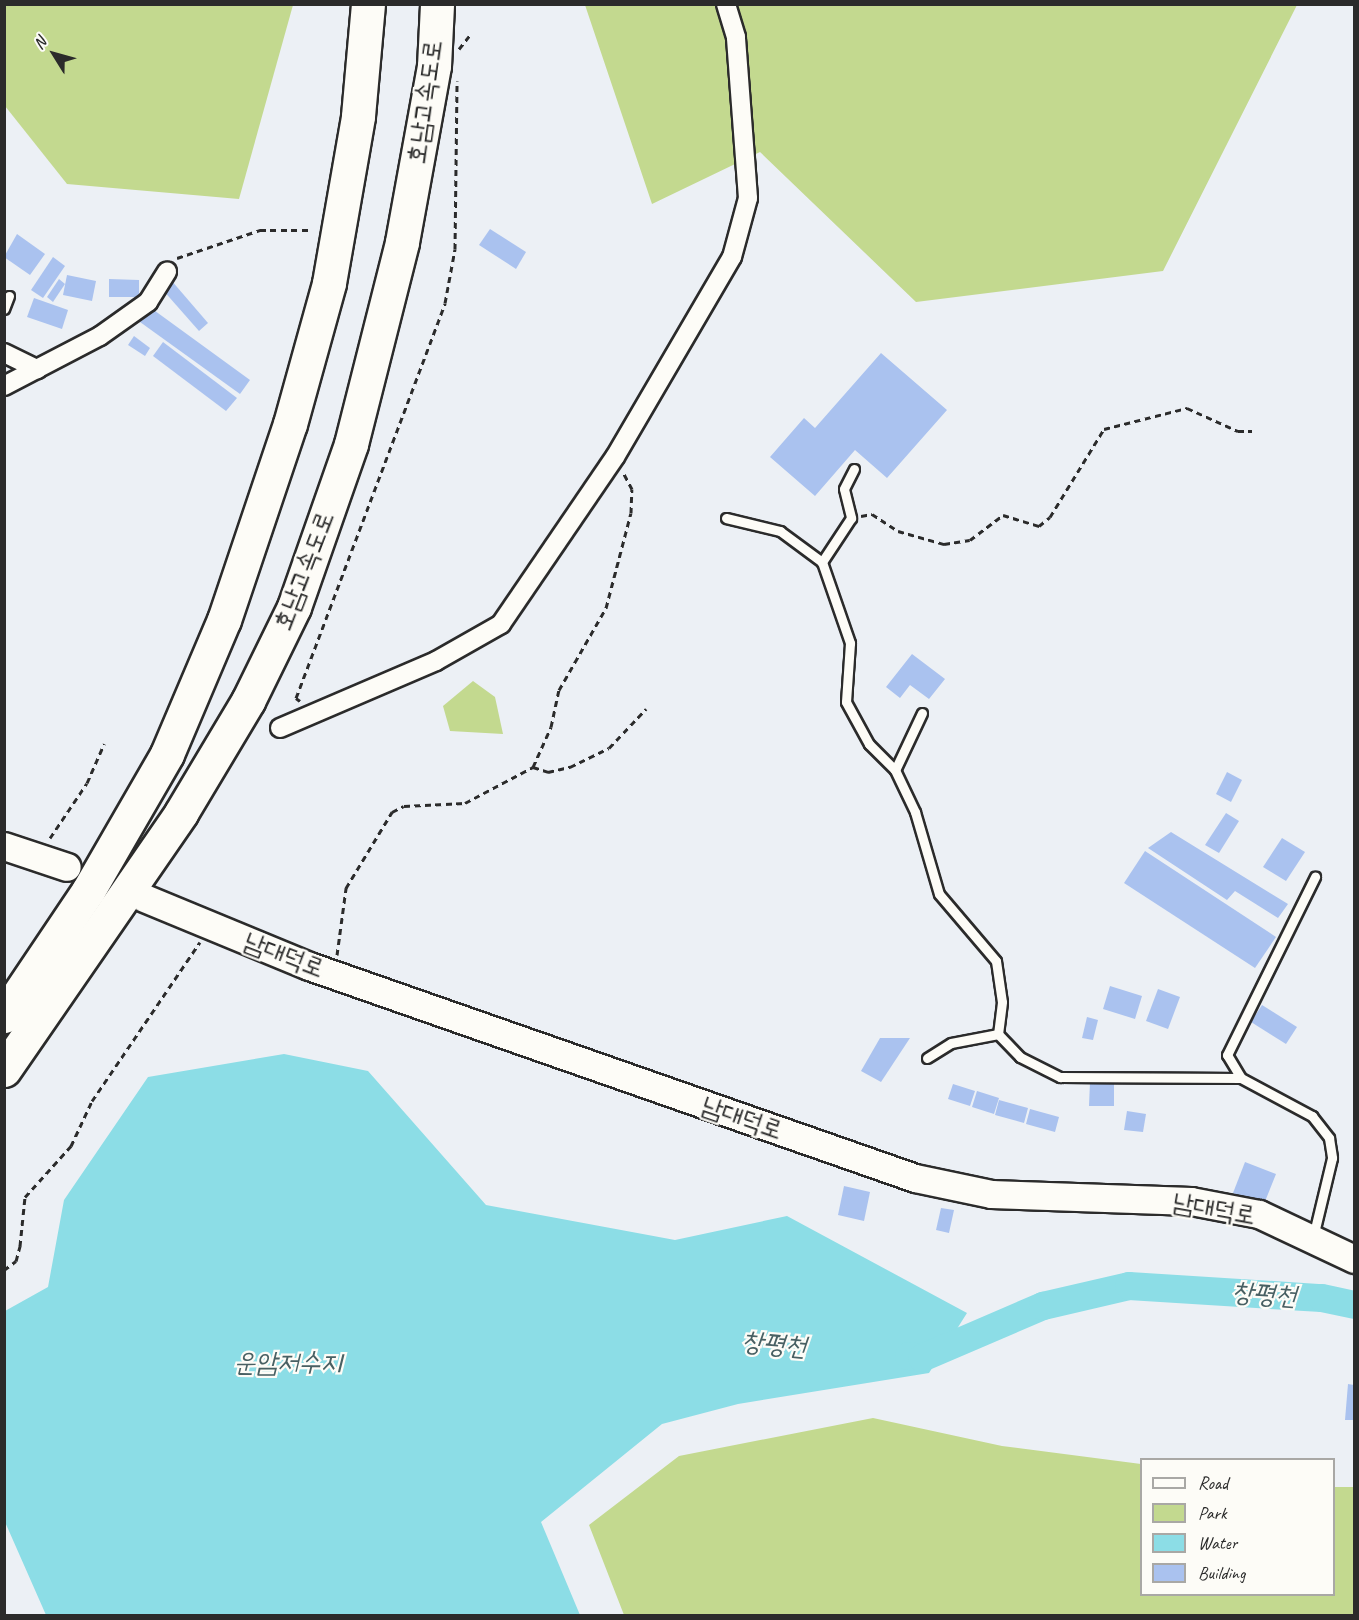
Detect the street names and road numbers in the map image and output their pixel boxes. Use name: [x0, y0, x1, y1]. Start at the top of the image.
street label: 호남고속도로: [401, 38, 449, 166]
street label: 호남고속도로: [267, 507, 341, 635]
street label: 남대덕로: [239, 925, 329, 985]
street label: 남대덕로: [697, 1090, 787, 1146]
street label: 남대덕로: [1170, 1186, 1258, 1232]

